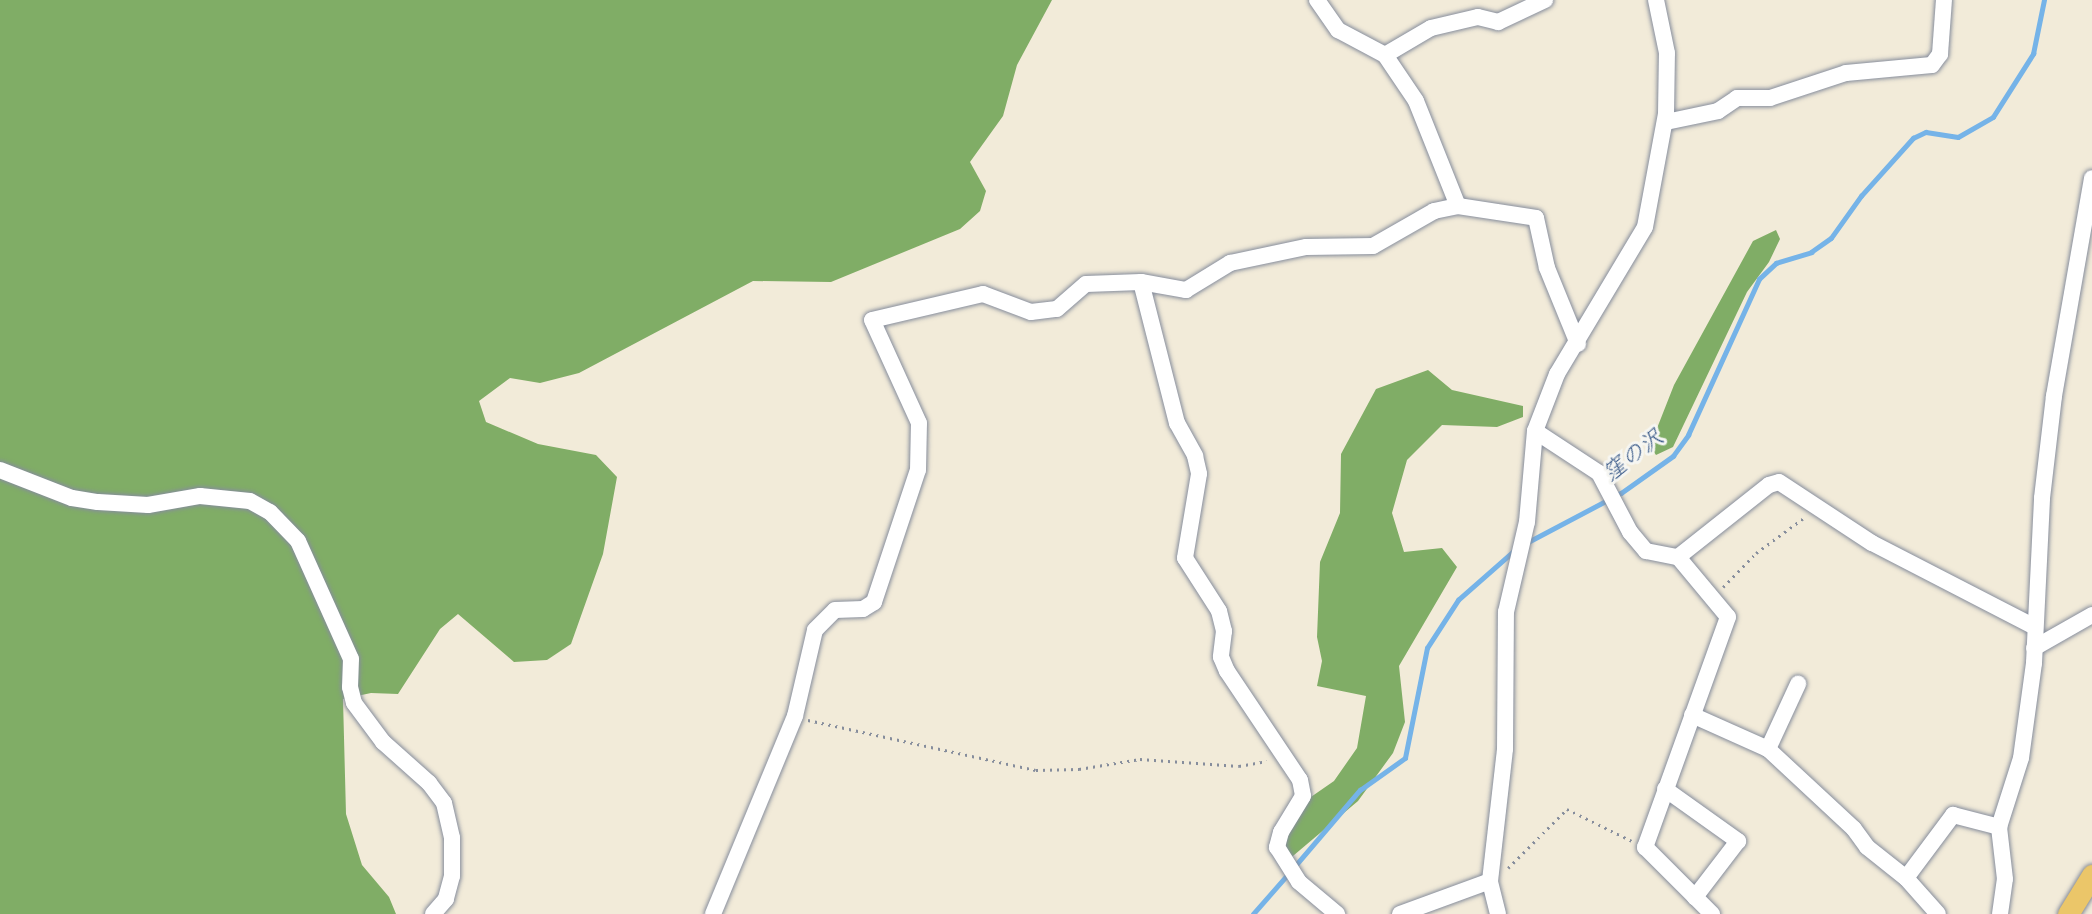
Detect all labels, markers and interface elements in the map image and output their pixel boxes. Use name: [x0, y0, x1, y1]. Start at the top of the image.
water label: 窪の沢: [1599, 426, 1671, 490]

